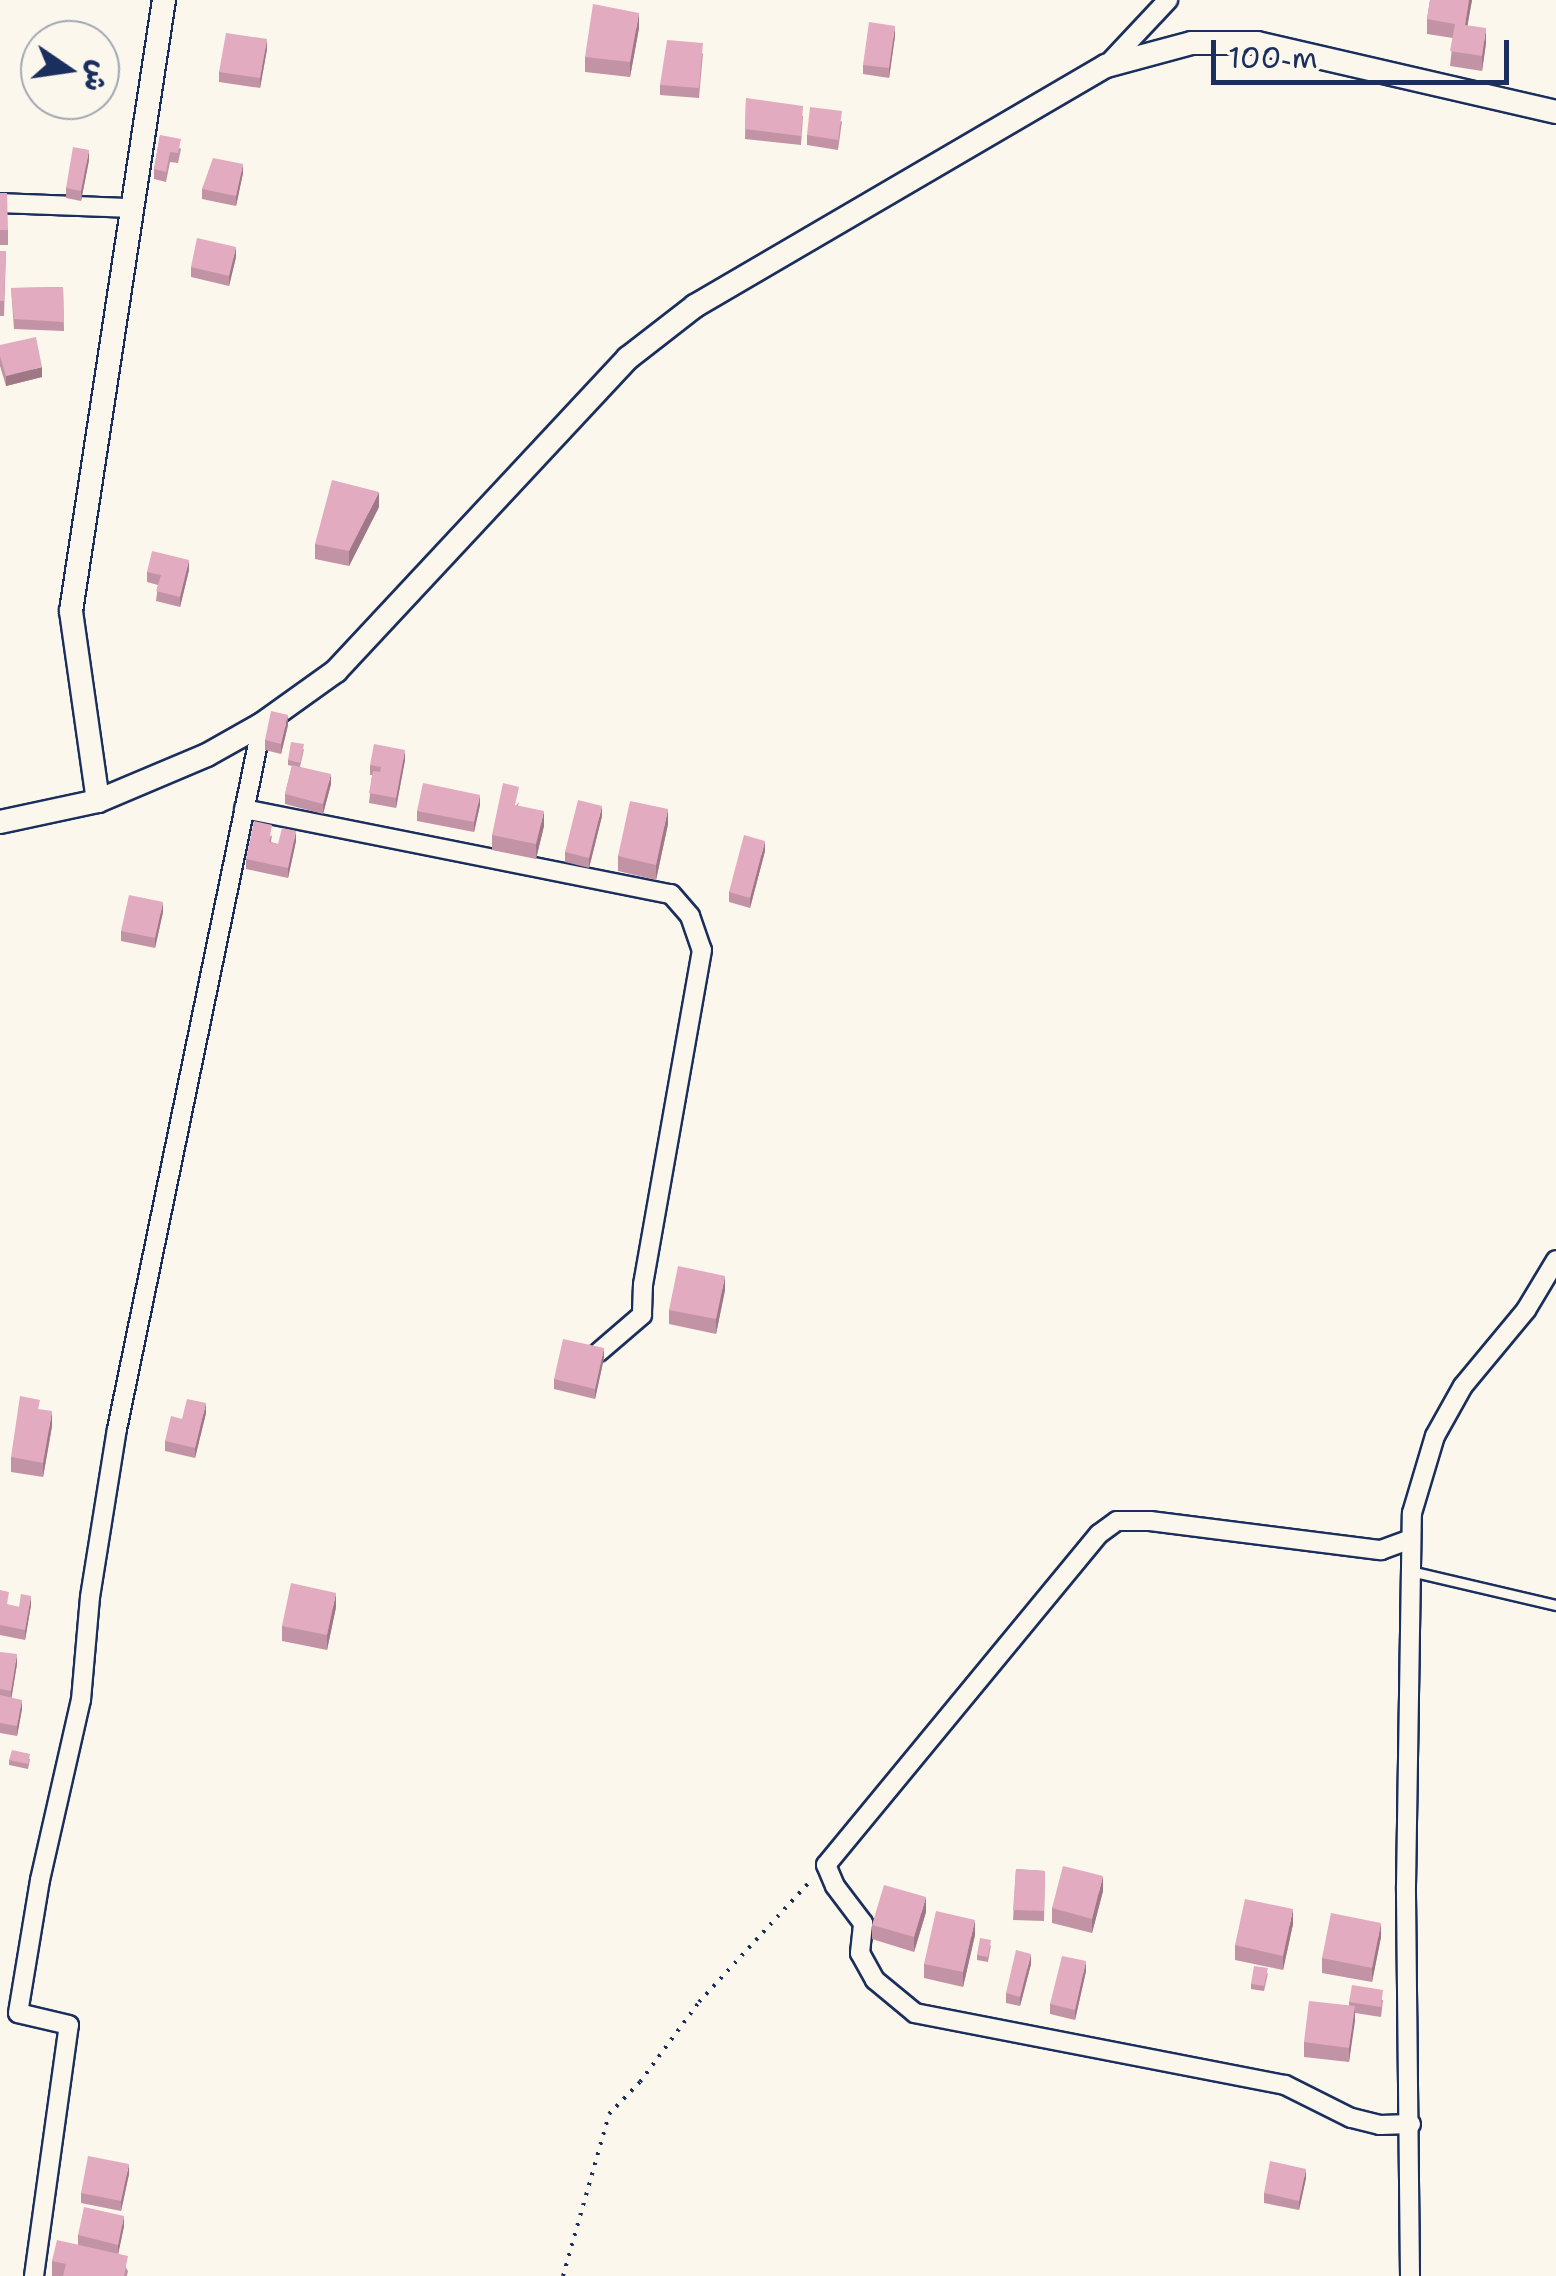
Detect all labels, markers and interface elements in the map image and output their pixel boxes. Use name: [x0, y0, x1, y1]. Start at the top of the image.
north arrow: [20, 20, 120, 120]
scale bar: [1216, 20, 1514, 82]
text: 100 m: [1228, 37, 1318, 78]
text: ش: [75, 57, 119, 96]

